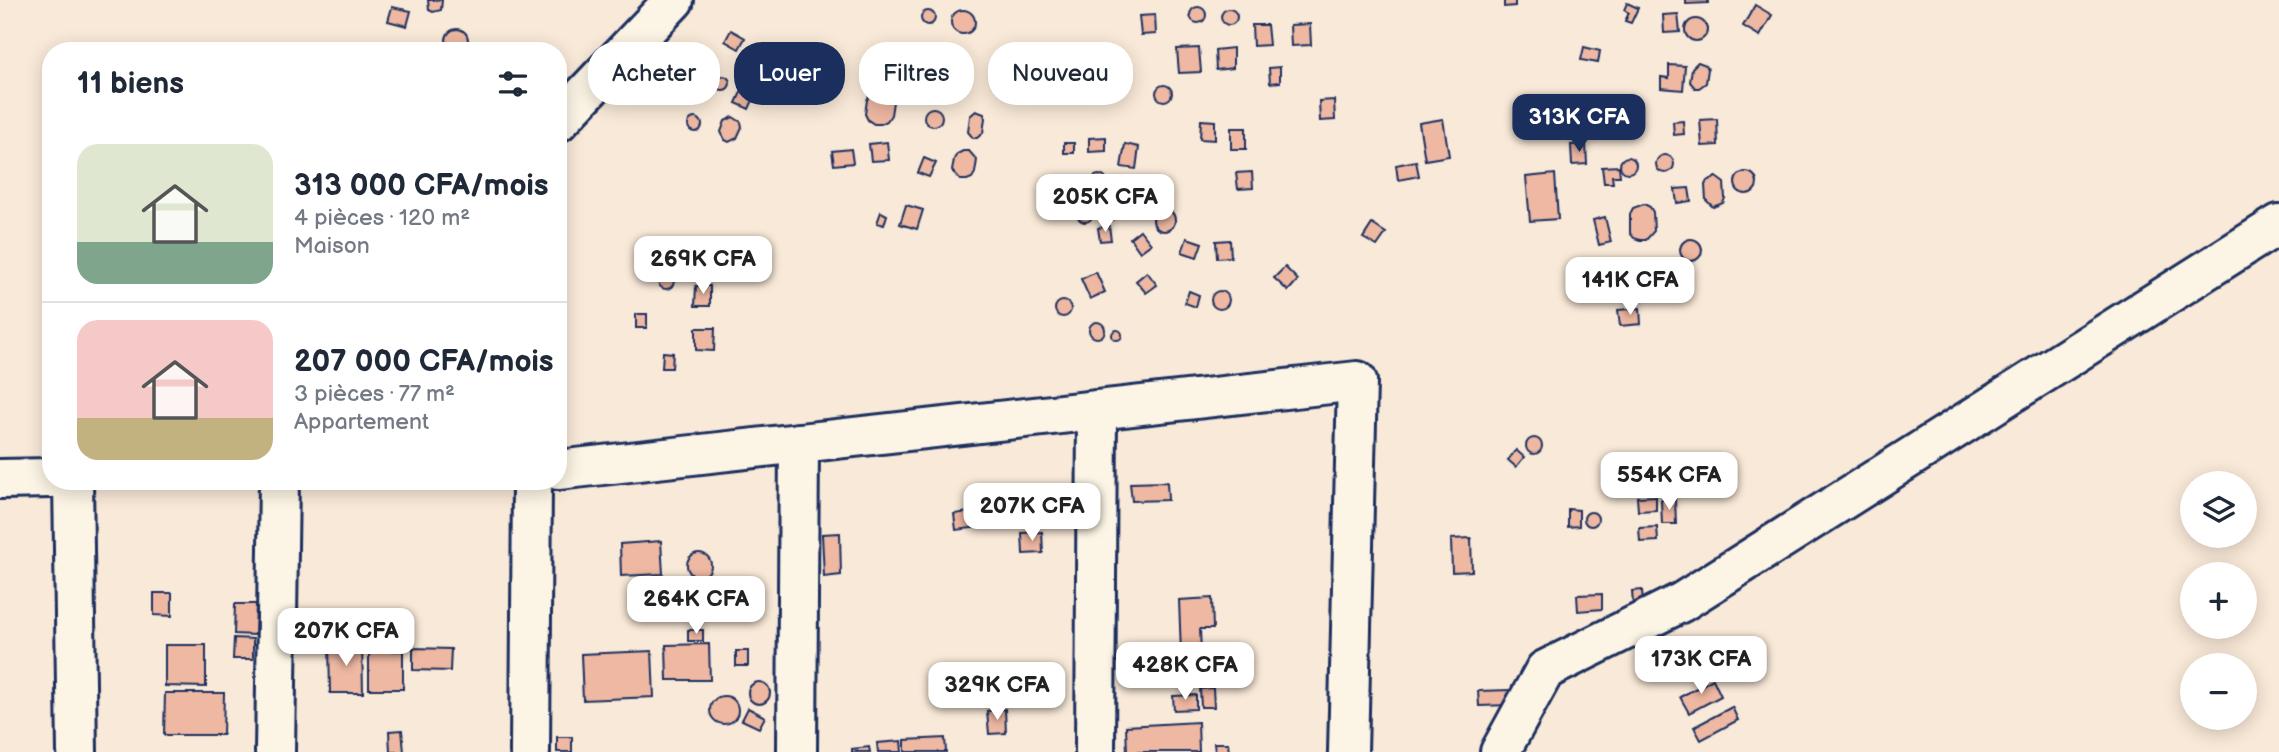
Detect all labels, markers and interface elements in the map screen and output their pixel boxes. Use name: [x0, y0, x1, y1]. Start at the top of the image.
chip: Acheter: [588, 42, 720, 105]
chip: Louer: [734, 42, 845, 105]
chip: Filtres: [859, 42, 974, 105]
chip: Nouveau: [988, 42, 1133, 105]
icon: filters: [494, 65, 532, 103]
text: 11 biens: [77, 66, 184, 102]
pin: 313K CFA: [1507, 94, 1651, 154]
text: 313K CFA: [1528, 103, 1630, 131]
text: 313 000 CFA/mois: [294, 168, 549, 204]
icon: home: [133, 172, 217, 256]
pin: 205K CFA: [1033, 174, 1177, 234]
text: 205K CFA: [1052, 183, 1158, 211]
text: 4 pièces · 120 m²: [294, 204, 470, 232]
text: Maison: [294, 232, 370, 260]
pin: 269K CFA: [631, 236, 775, 296]
text: 269K CFA: [650, 245, 756, 273]
pin: 141K CFA: [1558, 258, 1702, 317]
text: 141K CFA: [1581, 266, 1679, 294]
text: 207 000 CFA/mois: [294, 344, 554, 380]
icon: home: [133, 348, 217, 432]
text: 3 pièces · 77 m²: [294, 380, 455, 408]
text: Appartement: [294, 408, 429, 436]
pin: 554K CFA: [1597, 452, 1741, 512]
text: 554K CFA: [1617, 461, 1721, 489]
map controls: [2180, 471, 2257, 730]
button: layers: [2180, 471, 2257, 548]
pin: 207K CFA: [960, 484, 1104, 543]
text: 207K CFA: [979, 492, 1085, 520]
button: +: [2180, 562, 2257, 639]
pin: 264K CFA: [624, 576, 768, 636]
text: 264K CFA: [643, 585, 749, 613]
pin: 207K CFA: [274, 608, 418, 668]
text: 207K CFA: [293, 617, 399, 645]
pin: 173K CFA: [1629, 636, 1773, 696]
pin: 428K CFA: [1113, 642, 1257, 702]
text: 173K CFA: [1651, 645, 1751, 673]
text: 428K CFA: [1132, 651, 1238, 679]
button: −: [2180, 653, 2257, 730]
pin: 329K CFA: [925, 662, 1069, 722]
text: 329K CFA: [944, 671, 1050, 699]

